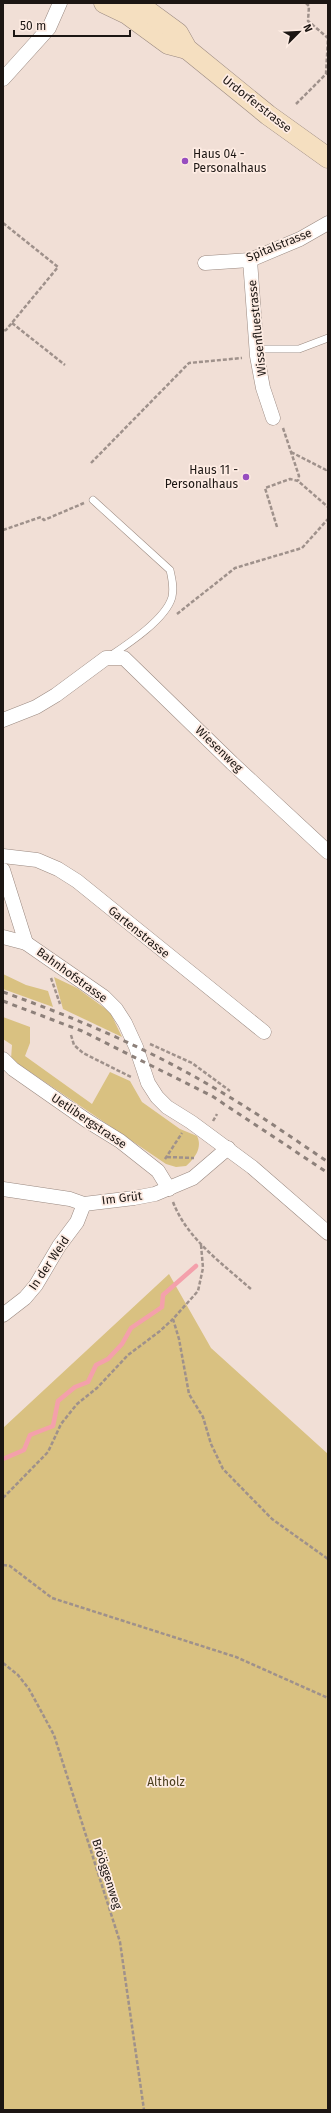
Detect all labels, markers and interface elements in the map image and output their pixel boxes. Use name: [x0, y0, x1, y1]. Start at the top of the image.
scale bar: [14, 12, 130, 38]
north arrow: [279, 12, 319, 52]
text: 50 m: [20, 19, 46, 33]
text: N: [300, 22, 315, 34]
street label: Urdorferstrasse: [220, 73, 294, 135]
place label: Haus 04 - Personalhaus: [193, 147, 267, 175]
marker: Haus 04 - Personalhaus: [180, 156, 190, 166]
street label: Spitalstrasse: [244, 226, 314, 264]
street label: Wissenfluestrasse: [245, 279, 269, 377]
place label: Haus 11 - Personalhaus: [165, 463, 238, 491]
marker: Haus 11 - Personalhaus: [241, 472, 251, 482]
street label: Wiesenweg: [192, 723, 246, 776]
street label: Gartenstrasse: [106, 903, 172, 961]
street label: Bahnhofstrasse: [34, 945, 110, 1005]
street label: Uetlibergstrasse: [49, 1091, 129, 1151]
street label: Im Grüt: [101, 1189, 144, 1207]
street label: In der Weid: [26, 1233, 72, 1293]
park label: Altholz: [147, 1775, 185, 1789]
street label: Brööggenweg: [89, 1837, 125, 1912]

